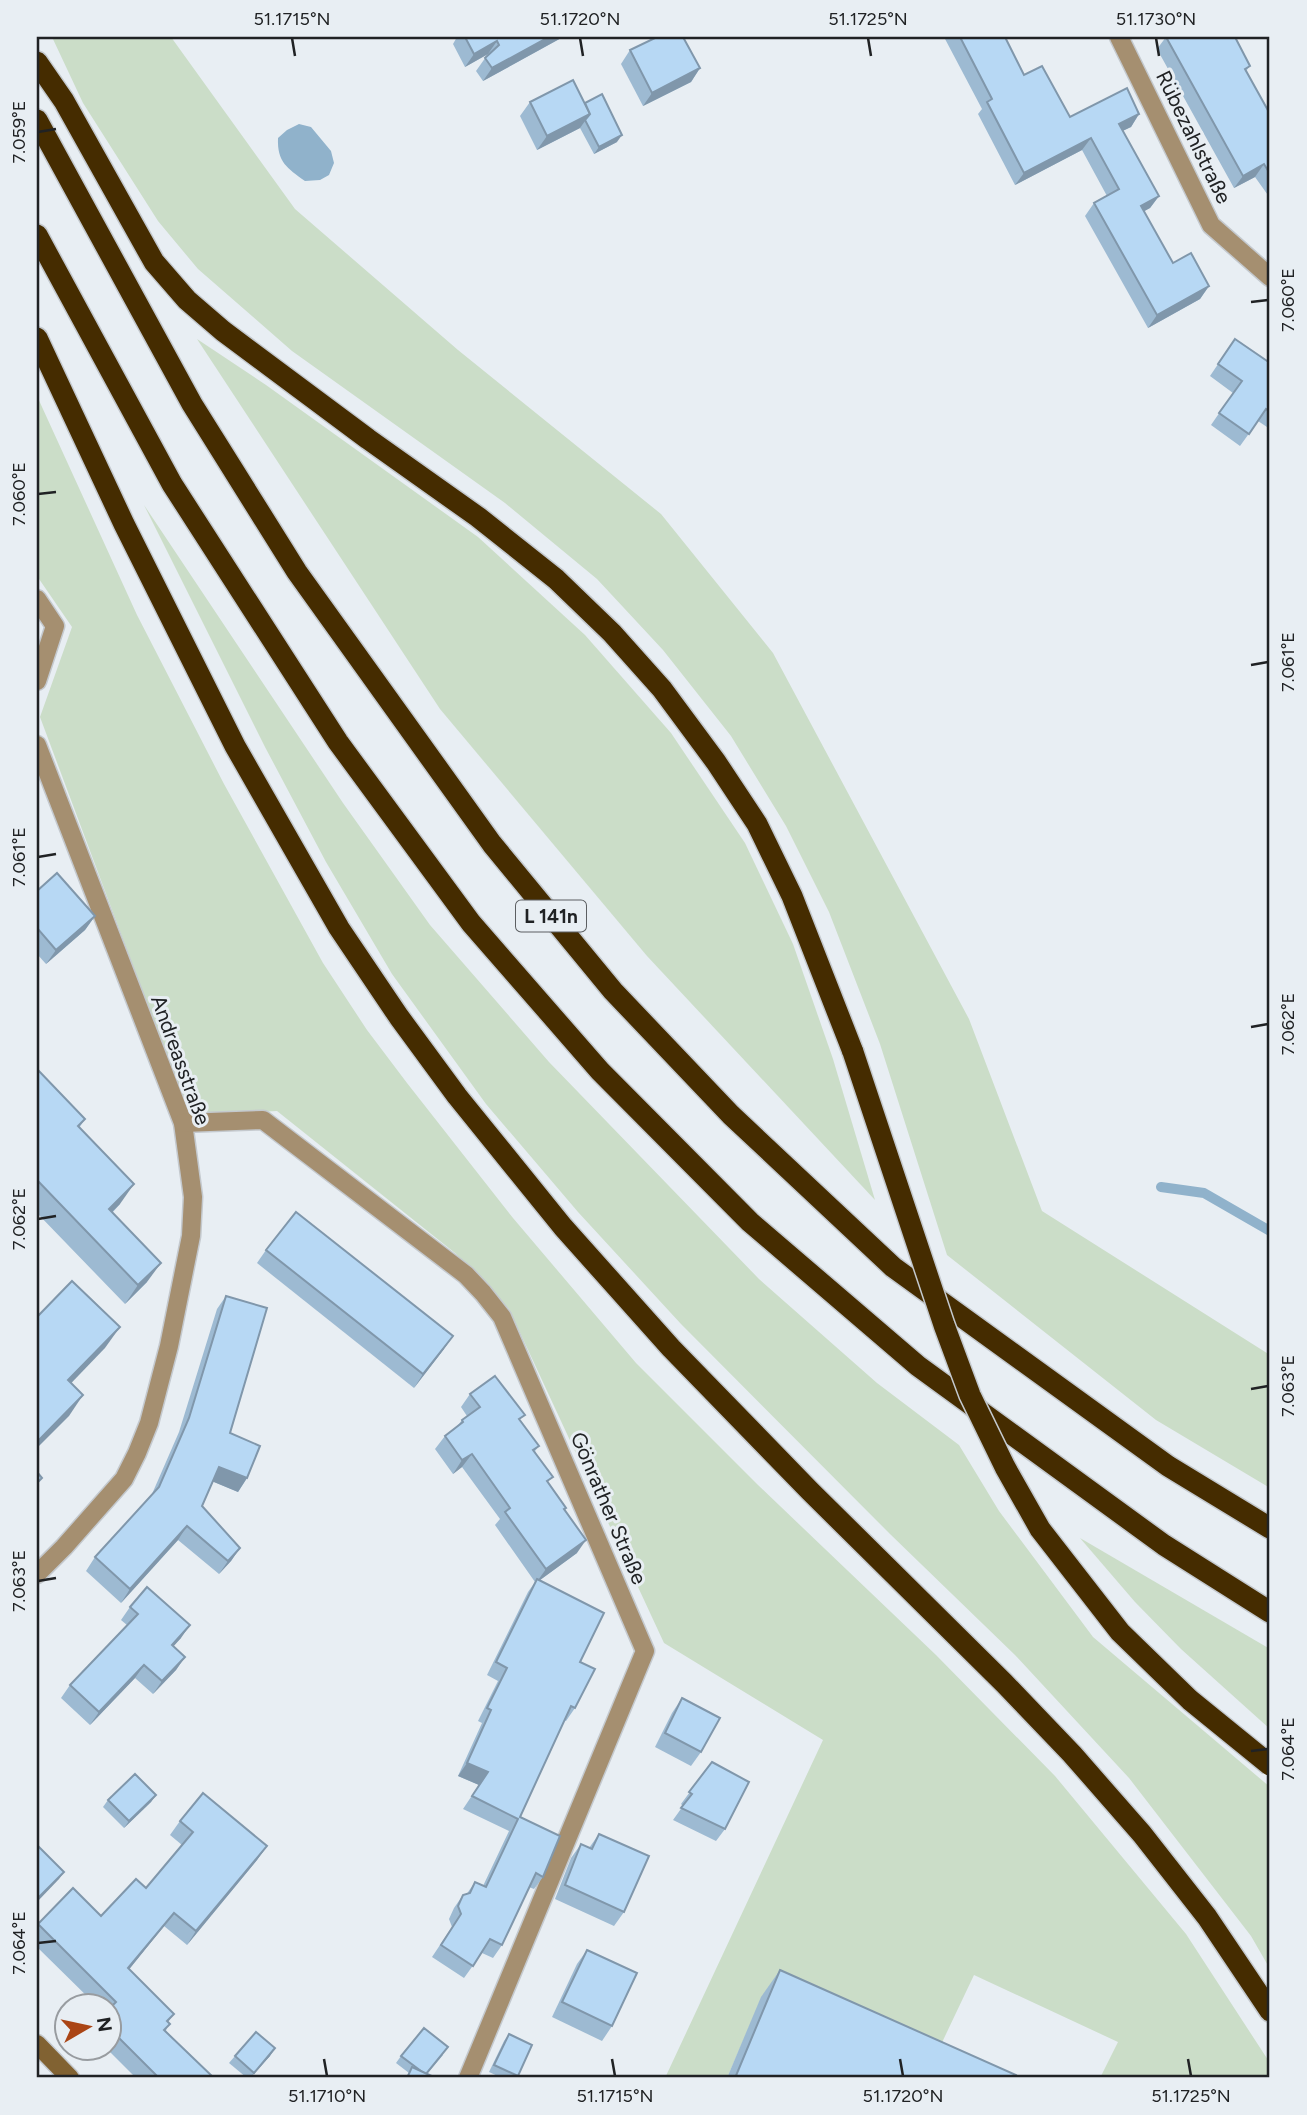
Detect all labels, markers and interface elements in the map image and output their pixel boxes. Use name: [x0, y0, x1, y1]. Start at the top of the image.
text: 51.1715°N: [254, 8, 331, 30]
text: 51.1720°N: [540, 8, 620, 30]
text: 51.1725°N: [828, 8, 908, 30]
text: 51.1730°N: [1116, 8, 1196, 30]
street label: Rübezahlstraße: [1151, 66, 1237, 208]
text: 7.059°E: [8, 101, 30, 163]
text: 7.060°E: [1277, 268, 1299, 332]
text: 7.060°E: [8, 462, 30, 526]
text: 7.061°E: [1277, 632, 1299, 692]
text: 7.061°E: [8, 827, 30, 887]
road number: L 141n: [516, 900, 586, 932]
street label: Andreasstraße: [146, 992, 216, 1128]
text: 7.062°E: [1277, 993, 1299, 1055]
text: 7.062°E: [8, 1188, 30, 1250]
text: 7.063°E: [1277, 1355, 1299, 1417]
street label: Gönrather Straße: [566, 1428, 652, 1588]
text: 7.063°E: [8, 1550, 30, 1612]
text: 7.064°E: [1277, 1717, 1299, 1781]
text: 7.064°E: [8, 1911, 30, 1975]
north arrow: [52, 1993, 122, 2062]
text: N: [92, 2015, 117, 2033]
text: 51.1710°N: [288, 2085, 366, 2107]
text: 51.1715°N: [577, 2085, 654, 2107]
text: 51.1720°N: [863, 2085, 943, 2107]
text: 51.1725°N: [1151, 2085, 1231, 2107]

